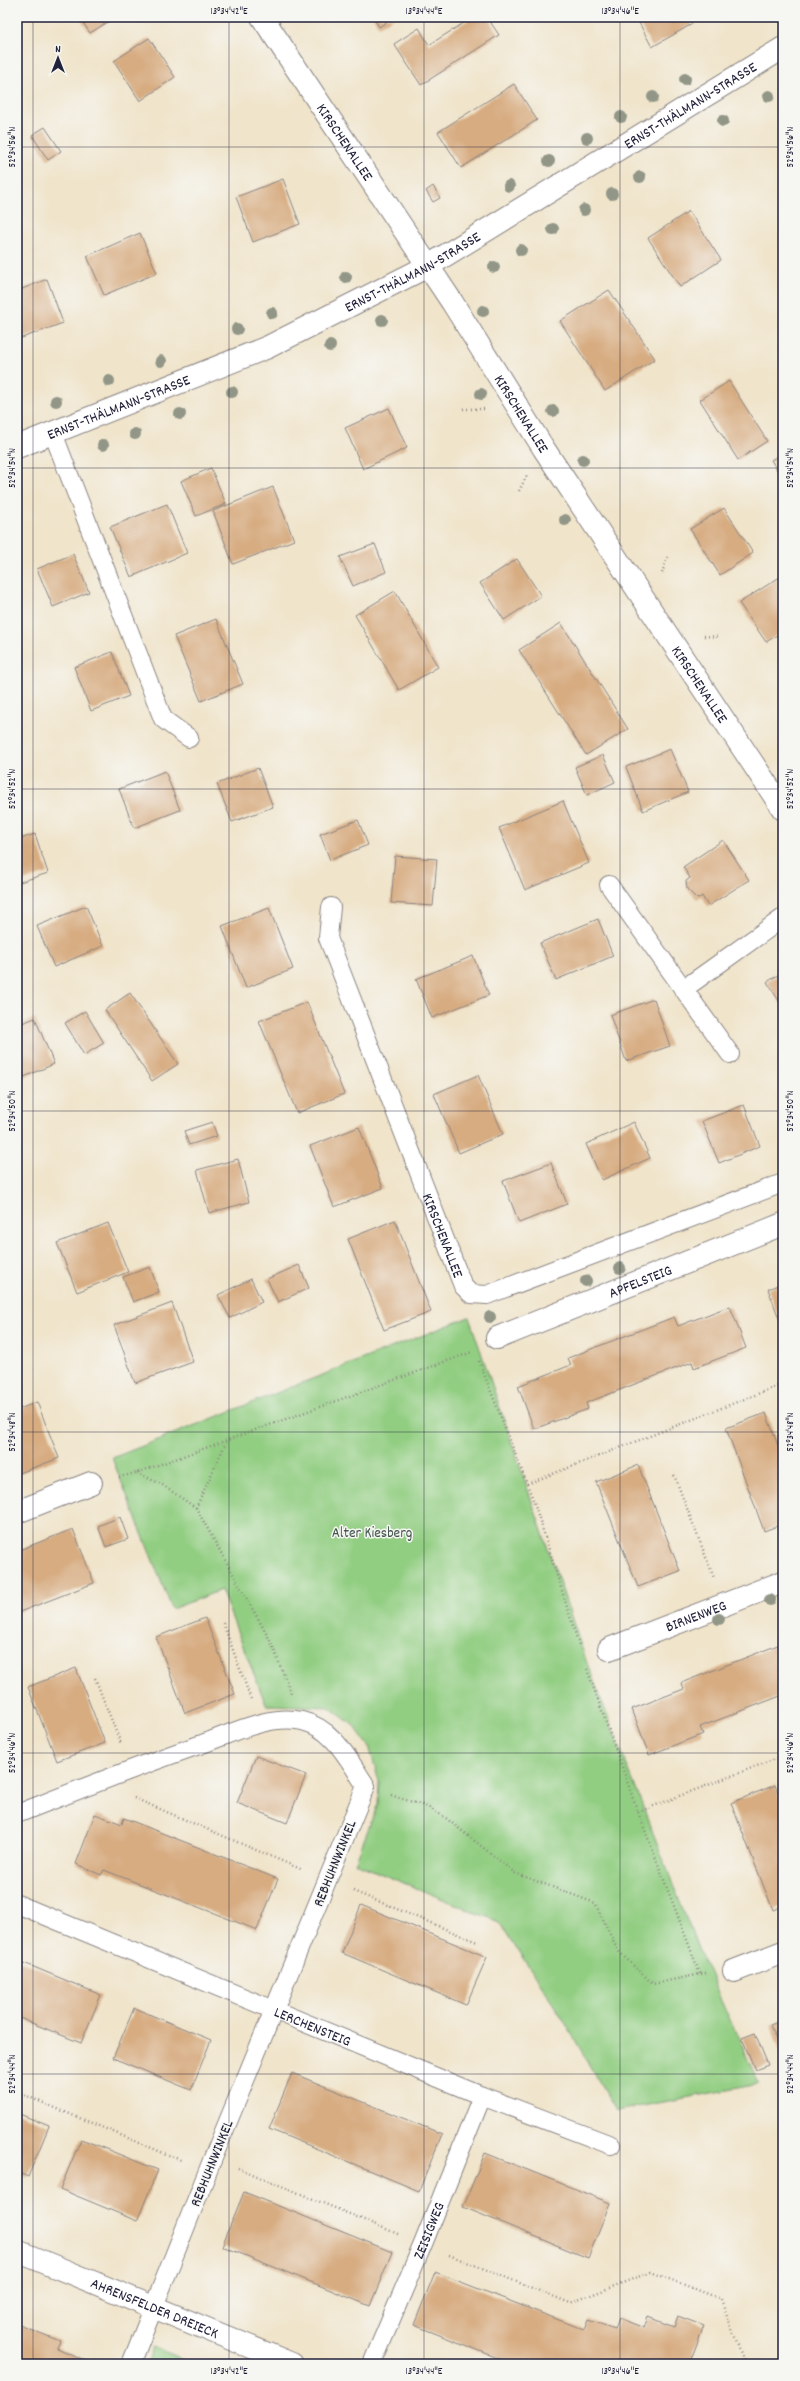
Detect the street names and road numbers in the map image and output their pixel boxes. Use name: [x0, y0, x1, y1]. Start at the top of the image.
street label: ERNST-THÄLMANN-STRASSE: [620, 58, 762, 156]
street label: KIRSCHENALLEE: [310, 100, 377, 186]
street label: ERNST-THÄLMANN-STRASSE: [341, 227, 486, 319]
street label: ERNST-THÄLMANN-STRASSE: [44, 370, 194, 447]
street label: KIRSCHENALLEE: [487, 371, 553, 458]
street label: KIRSCHENALLEE: [665, 642, 732, 728]
street label: KIRSCHENALLEE: [415, 1191, 468, 1282]
street label: APFELSTEIG: [606, 1260, 676, 1305]
street label: BIRNENWEG: [663, 1596, 730, 1639]
street label: REBHUHNWINKEL: [308, 1817, 363, 1910]
street label: LERCHENSTEIG: [270, 2002, 354, 2054]
street label: REBHUHNWINKEL: [185, 2117, 240, 2210]
street label: ZEISIGWEG: [409, 2199, 452, 2263]
street label: AHRENSFELDER DREIECK: [87, 2273, 222, 2346]

